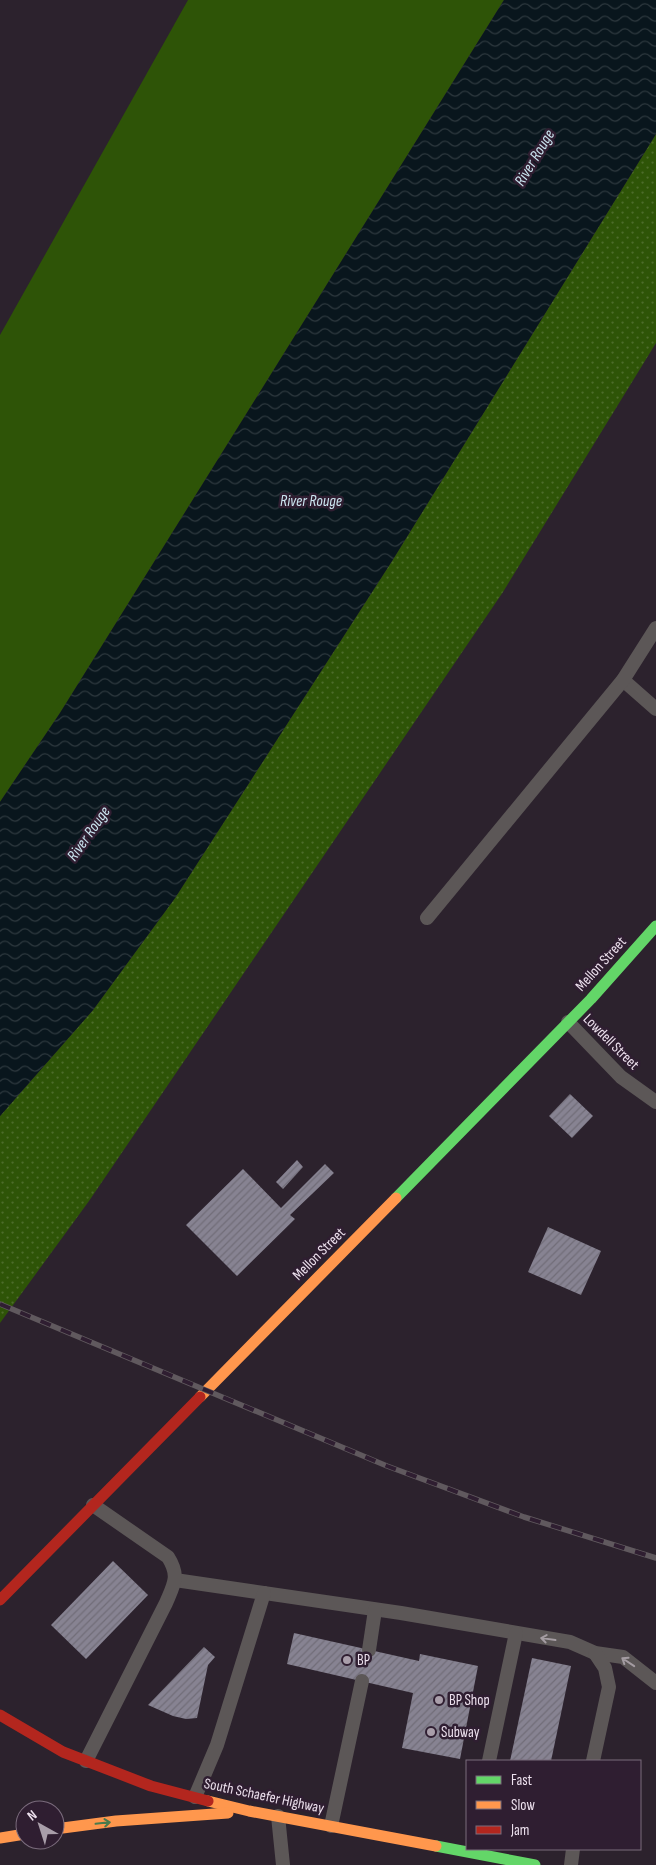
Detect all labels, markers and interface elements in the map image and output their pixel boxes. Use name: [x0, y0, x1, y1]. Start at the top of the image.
water label: River Rouge: [511, 126, 559, 190]
water label: River Rouge: [280, 492, 342, 511]
water label: River Rouge: [63, 803, 115, 865]
street label: Mellon Street: [571, 932, 631, 995]
street label: Lowdell Street: [579, 1010, 643, 1074]
street label: Mellon Street: [289, 1223, 350, 1284]
one-way arrow: [541, 1633, 557, 1643]
place label: BP: [357, 1651, 370, 1670]
marker: BP: [341, 1654, 353, 1666]
one-way arrow: [621, 1657, 635, 1667]
place label: BP Shop: [449, 1691, 490, 1710]
marker: BP Shop: [433, 1694, 445, 1706]
place label: Subway: [441, 1723, 480, 1742]
marker: Subway: [425, 1726, 437, 1738]
legend: [466, 1760, 641, 1850]
text: Fast: [511, 1771, 533, 1790]
street label: South Schaefer Highway: [202, 1774, 326, 1818]
text: Slow: [511, 1796, 535, 1815]
north arrow: [15, 1800, 65, 1850]
text: N: [24, 1806, 40, 1824]
one-way arrow: [95, 1818, 111, 1828]
text: Jam: [510, 1821, 529, 1840]

